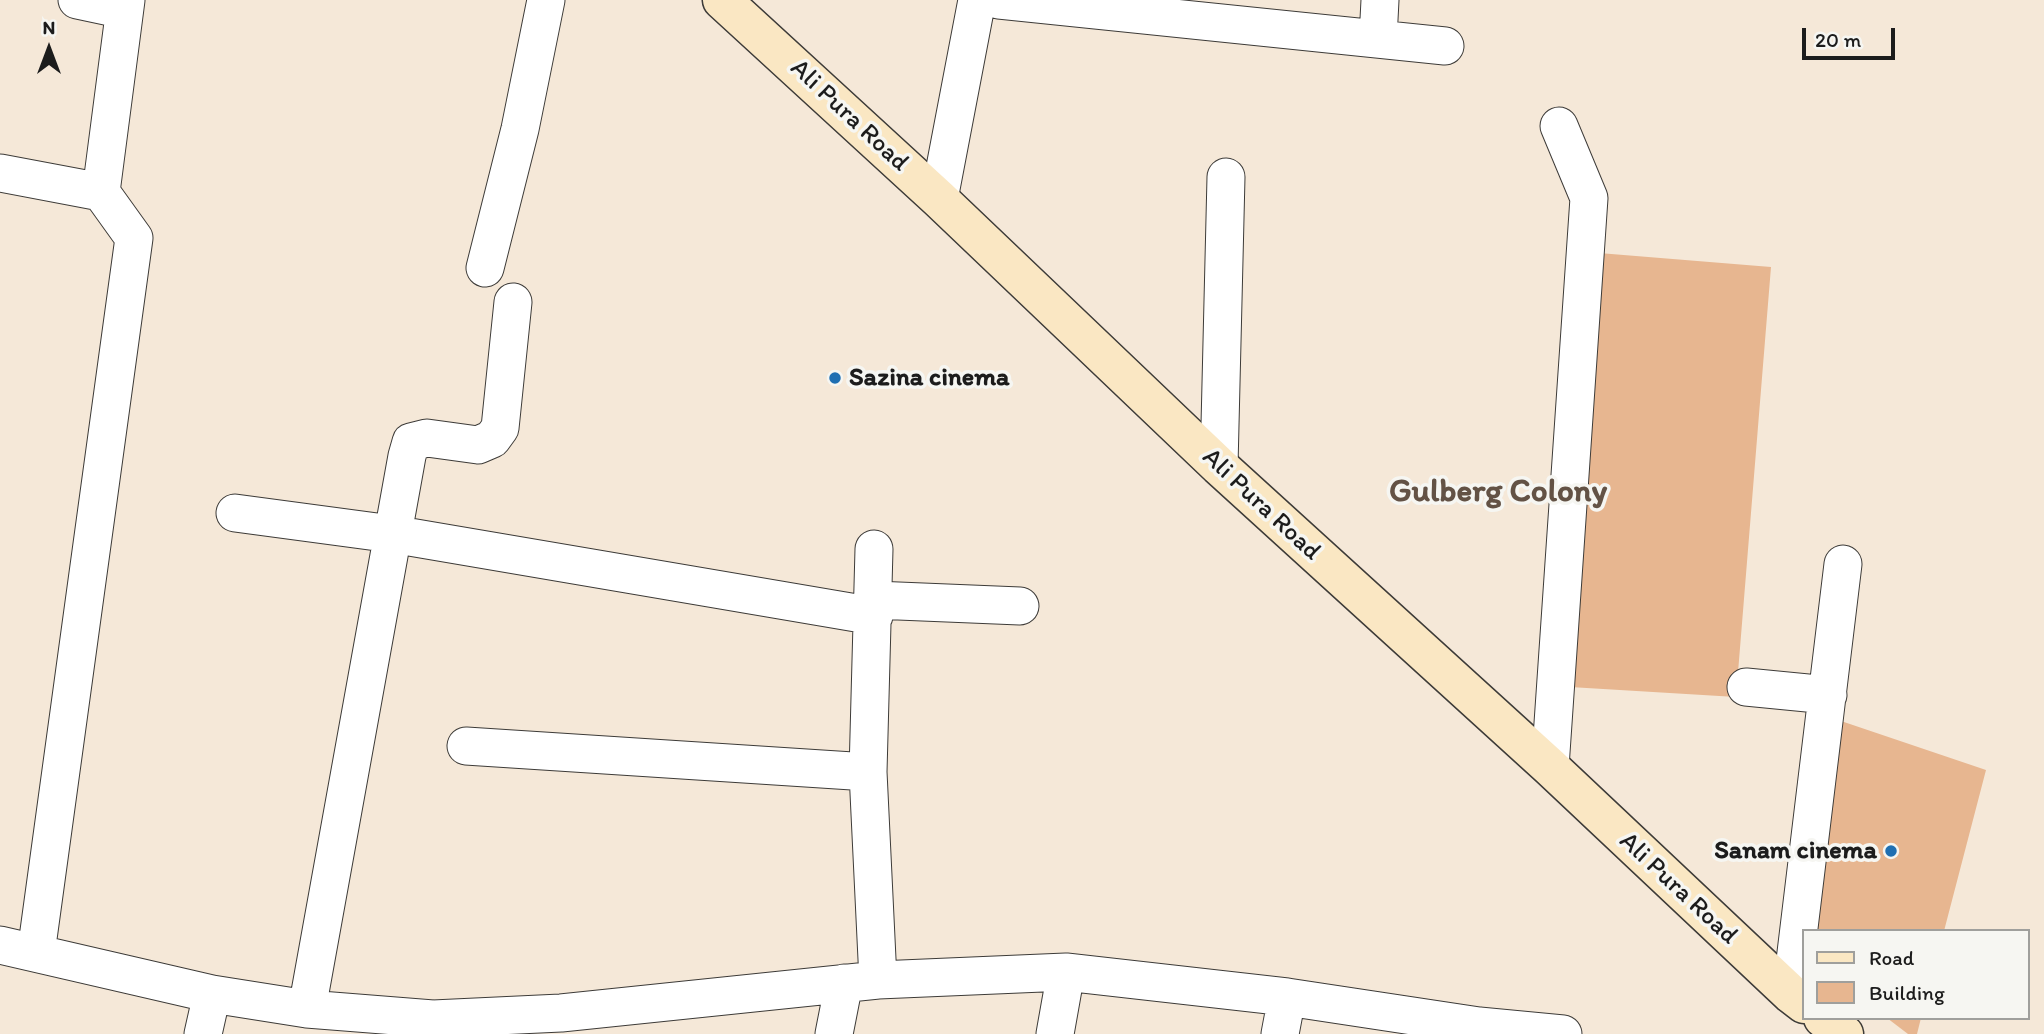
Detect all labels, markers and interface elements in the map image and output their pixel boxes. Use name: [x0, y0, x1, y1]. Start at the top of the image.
north arrow: [14, 14, 84, 84]
scale bar: [1806, 14, 1899, 58]
text: N: [43, 16, 55, 39]
text: 20 m: [1815, 27, 1861, 52]
street label: Ali Pura Road: [783, 53, 915, 179]
place label: Sazina cinema: [849, 362, 1010, 394]
marker: Sazina cinema: [827, 370, 843, 386]
street label: Ali Pura Road: [1195, 442, 1327, 568]
district label: Gulberg Colony: [1389, 473, 1607, 513]
street label: Ali Pura Road: [1612, 826, 1744, 952]
place label: Sanam cinema: [1714, 835, 1877, 867]
marker: Sanam cinema: [1883, 843, 1899, 859]
legend: [1802, 929, 2030, 1020]
text: Road: [1869, 945, 1914, 970]
text: Building: [1869, 980, 1945, 1005]

